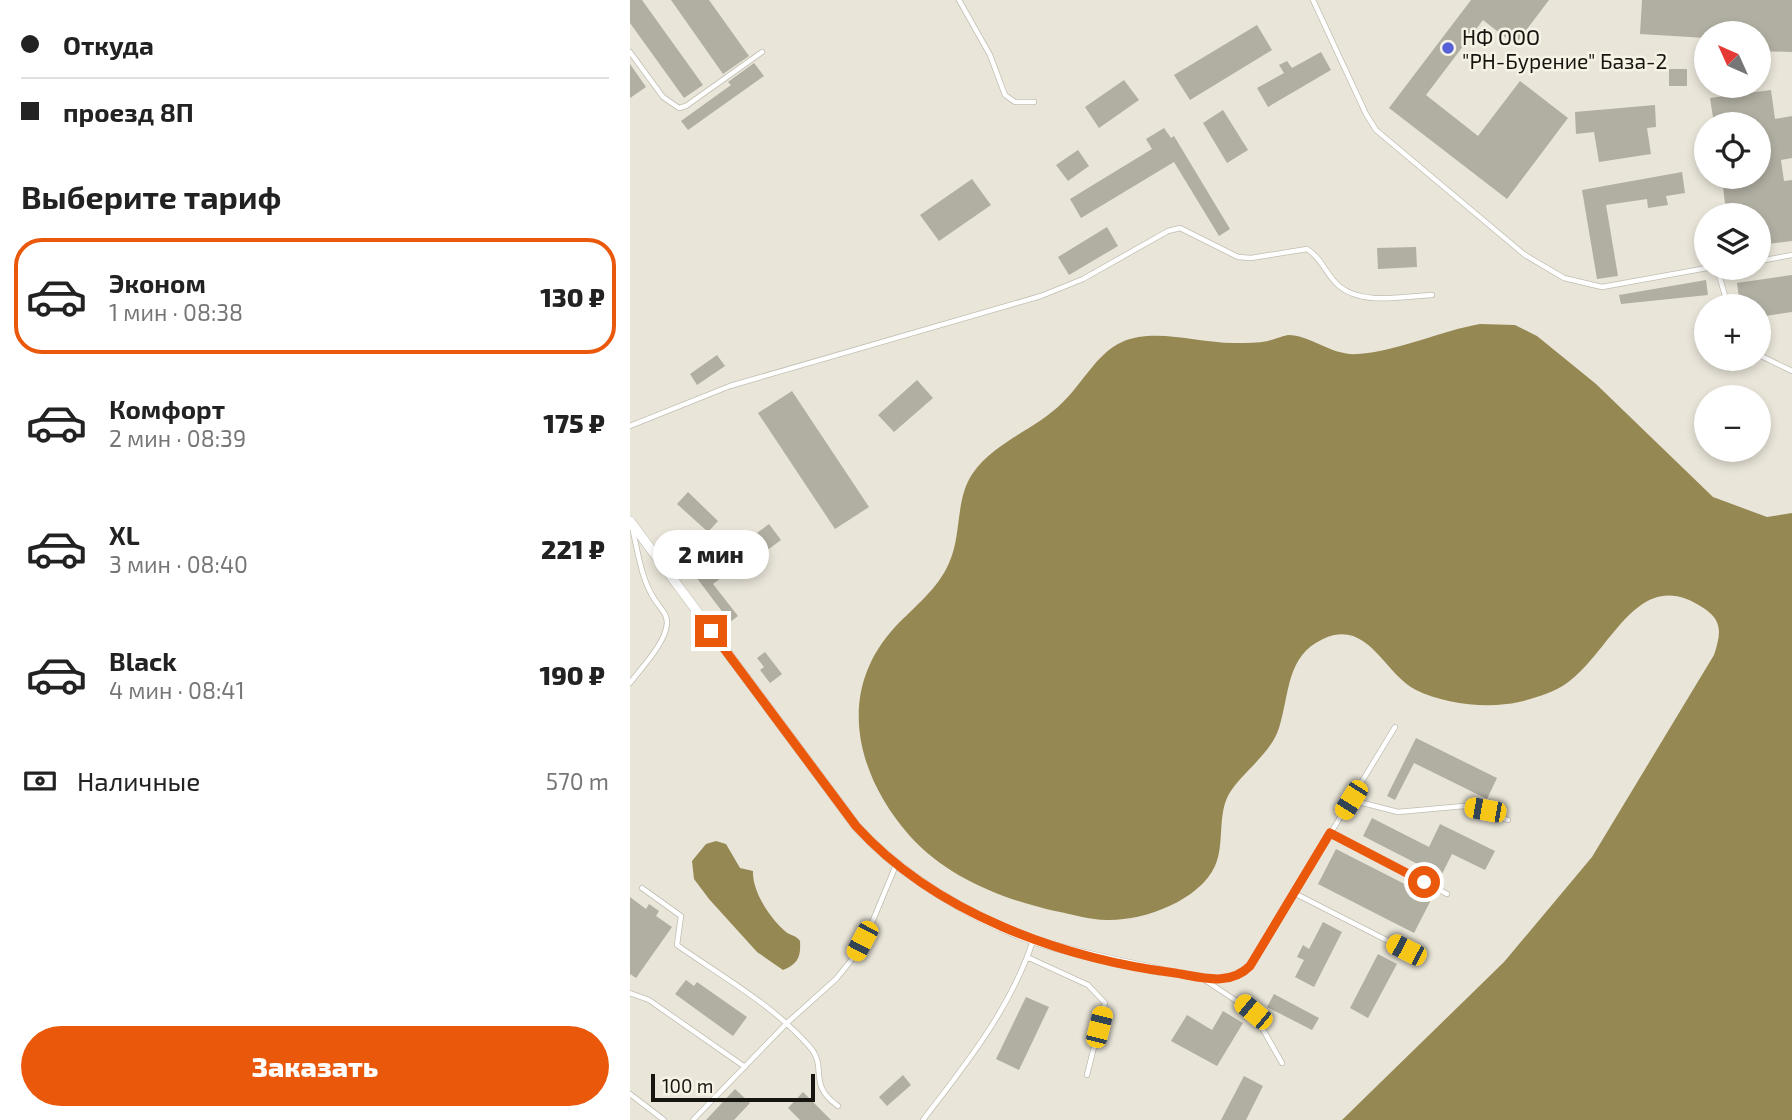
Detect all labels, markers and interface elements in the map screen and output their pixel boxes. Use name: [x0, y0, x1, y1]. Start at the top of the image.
north arrow: [1694, 21, 1771, 98]
map controls: [1694, 21, 1771, 462]
place label: НФ ООО "РН-Бурение" База-2: [1462, 24, 1667, 74]
text: Откуда: [63, 29, 154, 60]
marker: НФ ООО "РН-Бурение" База-2: [1440, 40, 1456, 56]
text: проезд 8П: [63, 96, 194, 127]
button: locate: [1694, 112, 1771, 189]
text: Выберите тариф: [21, 177, 281, 215]
button: layers: [1694, 203, 1771, 280]
icon: car: [25, 265, 88, 328]
text: Эконом: [109, 267, 206, 298]
text: 130 ₽: [540, 281, 605, 312]
button: +: [1694, 294, 1771, 371]
text: 1 мин · 08:38: [109, 298, 243, 326]
button: −: [1694, 385, 1771, 462]
icon: car: [25, 391, 88, 454]
text: Комфорт: [109, 393, 225, 424]
text: 175 ₽: [543, 407, 605, 438]
text: 2 мин · 08:39: [109, 424, 246, 452]
icon: car: [25, 517, 88, 580]
text: XL: [109, 519, 140, 550]
callout: 2 мин: [653, 530, 769, 578]
text: 221 ₽: [541, 533, 605, 564]
text: 2 мин: [678, 540, 744, 568]
text: 3 мин · 08:40: [109, 550, 248, 578]
route end: [695, 615, 727, 647]
icon: car: [25, 643, 88, 706]
text: Black: [109, 645, 177, 676]
text: 190 ₽: [539, 659, 605, 690]
text: 4 мин · 08:41: [109, 676, 245, 704]
icon: cash: [21, 762, 59, 800]
text: Наличные: [77, 765, 200, 796]
text: 570 m: [546, 767, 609, 795]
car: [1331, 777, 1372, 823]
car: [1463, 796, 1508, 824]
route start: [1408, 866, 1440, 898]
car: [843, 918, 882, 964]
car: [1383, 931, 1430, 969]
car: [1231, 990, 1276, 1034]
car: [1084, 1004, 1115, 1050]
button: Заказать: [21, 1026, 609, 1106]
scale bar: [651, 1071, 816, 1103]
text: 100 m: [662, 1074, 713, 1097]

